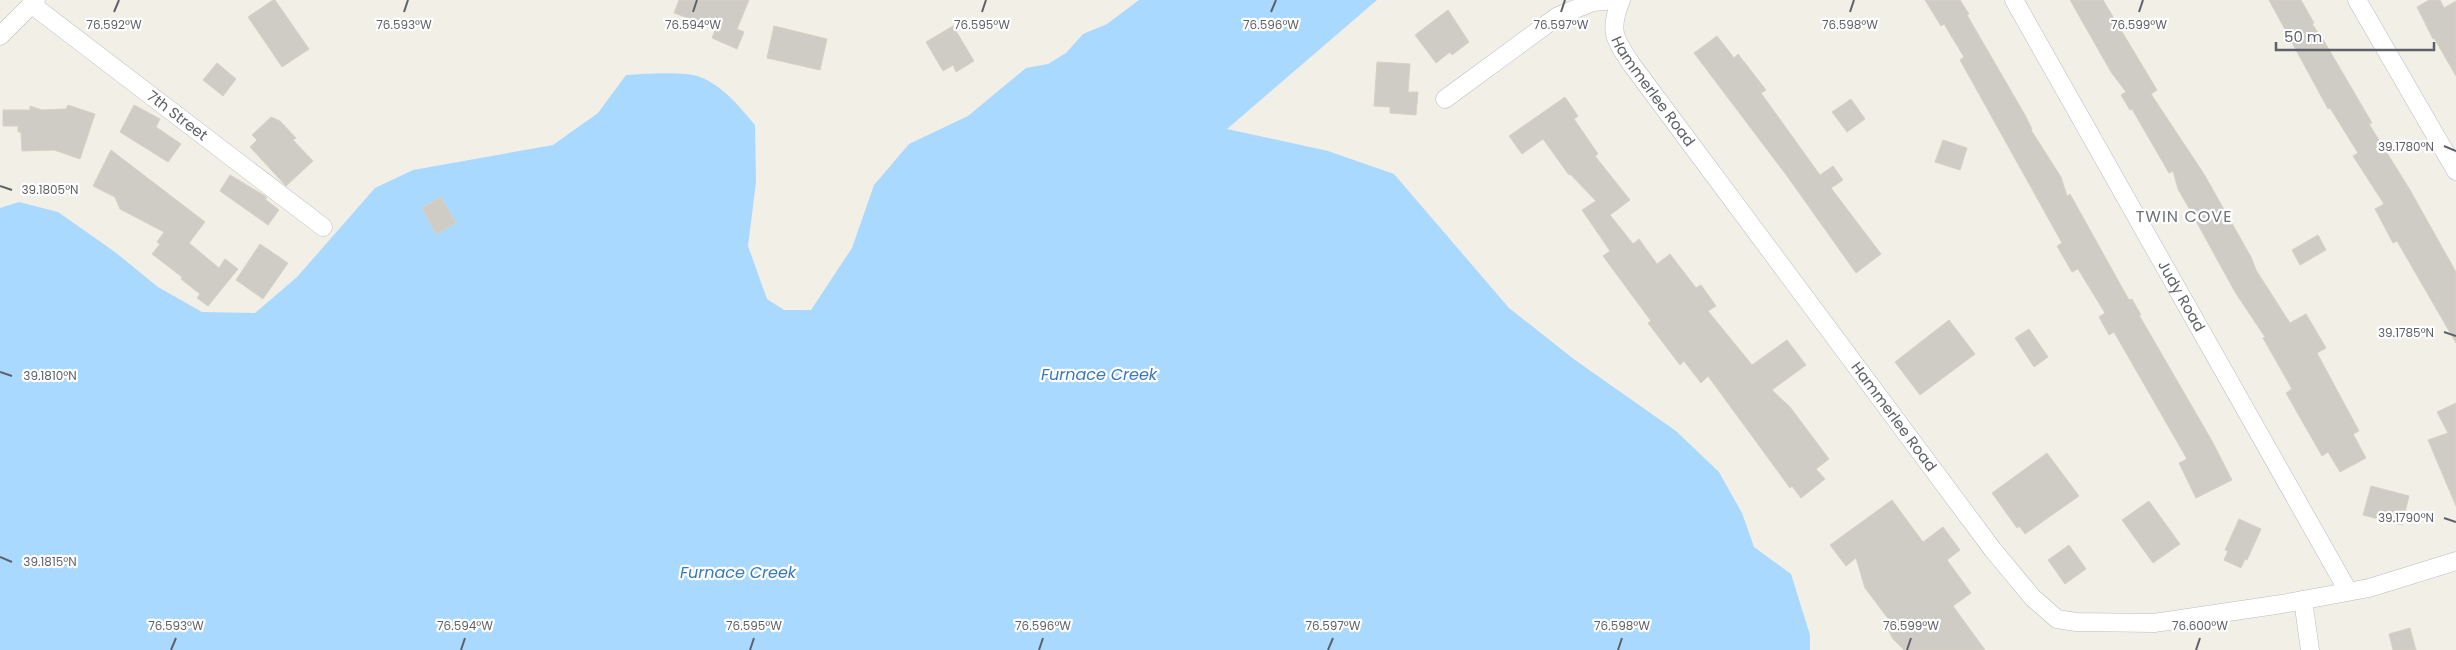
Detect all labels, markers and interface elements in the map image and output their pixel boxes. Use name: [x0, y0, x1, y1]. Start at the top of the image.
text: 76.592°W: [86, 16, 142, 33]
text: 76.593°W: [376, 16, 432, 33]
text: 76.594°W: [665, 16, 721, 33]
text: 76.595°W: [954, 16, 1010, 33]
text: 76.596°W: [1243, 16, 1299, 33]
text: 76.597°W: [1534, 16, 1589, 33]
text: 76.598°W: [1822, 16, 1878, 33]
text: 76.599°W: [2111, 16, 2167, 33]
scale bar: [2276, 20, 2434, 52]
text: 50 m: [2284, 26, 2322, 47]
street label: Hammerlee Road: [1606, 33, 1700, 151]
street label: 7th Street: [143, 85, 212, 145]
text: 39.1780°N: [2378, 138, 2434, 155]
text: 39.1805°N: [22, 181, 79, 198]
district label: TWIN COVE: [2136, 205, 2232, 228]
street label: Judy Road: [2153, 256, 2210, 335]
text: 39.1785°N: [2378, 324, 2434, 341]
street label: Hammerlee Road: [1846, 357, 1942, 476]
water label: Furnace Creek: [1041, 363, 1158, 386]
text: 39.1810°N: [23, 367, 77, 384]
text: 39.1790°N: [2378, 509, 2434, 526]
text: 39.1815°N: [23, 553, 77, 570]
water label: Furnace Creek: [680, 561, 797, 584]
text: 76.593°W: [148, 617, 204, 634]
text: 76.594°W: [437, 617, 493, 634]
text: 76.595°W: [726, 617, 782, 634]
text: 76.596°W: [1015, 617, 1071, 634]
text: 76.597°W: [1306, 617, 1361, 634]
text: 76.598°W: [1594, 617, 1650, 634]
text: 76.599°W: [1883, 617, 1939, 634]
text: 76.600°W: [2172, 617, 2228, 634]

